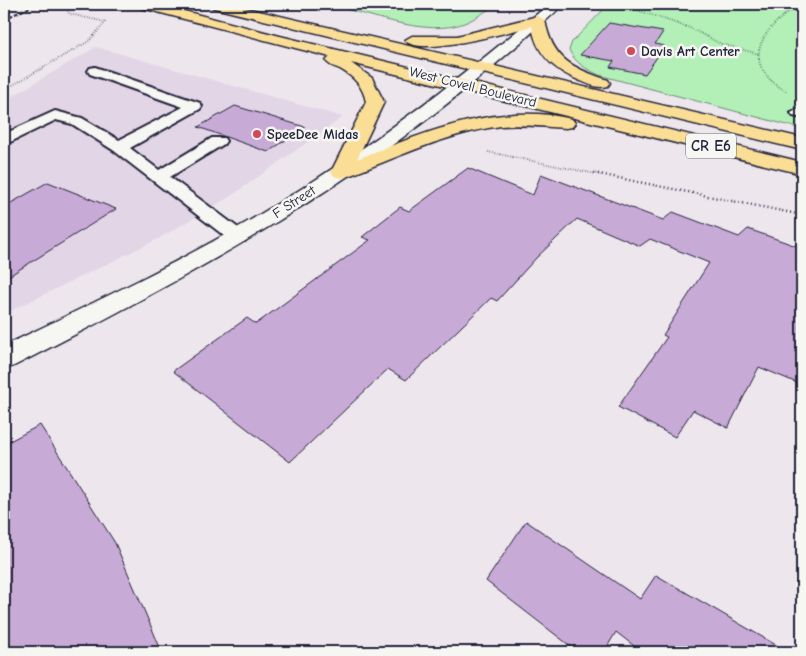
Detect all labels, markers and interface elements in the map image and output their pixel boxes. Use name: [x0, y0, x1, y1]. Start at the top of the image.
place label: Davis Art Center: [641, 43, 740, 60]
marker: Davis Art Center: [625, 45, 637, 57]
street label: West Covell Boulevard: [408, 63, 538, 111]
place label: SpeeDee Midas: [267, 126, 358, 143]
marker: SpeeDee Midas: [251, 128, 263, 140]
road number: CR E6: [686, 134, 736, 158]
street label: F Street: [269, 181, 320, 222]

